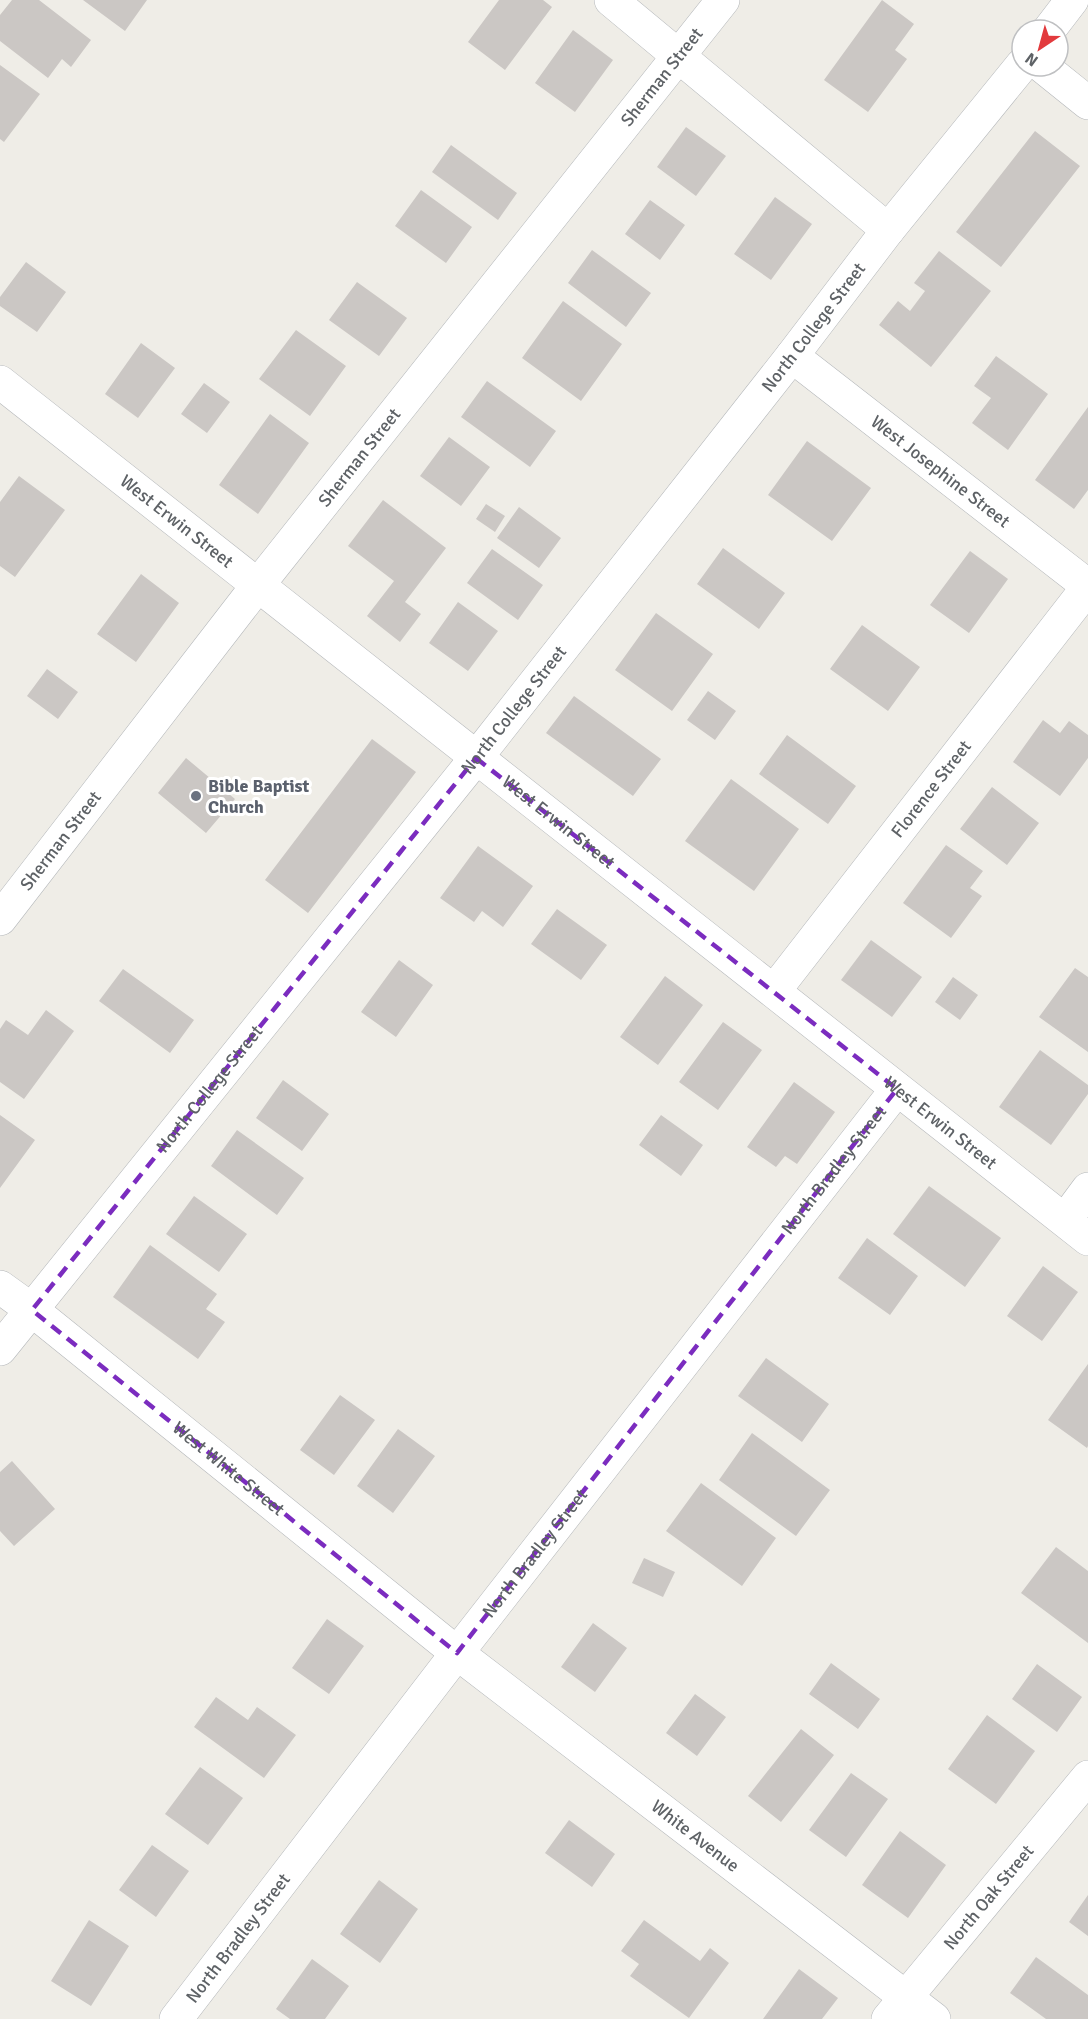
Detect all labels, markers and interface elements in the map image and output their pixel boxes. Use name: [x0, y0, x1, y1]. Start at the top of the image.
north arrow: [1010, 18, 1070, 78]
street label: Sherman Street: [616, 23, 708, 131]
text: N: [1021, 48, 1042, 71]
street label: North College Street: [757, 258, 870, 397]
street label: Sherman Street: [314, 404, 405, 511]
street label: West Josephine Street: [867, 410, 1014, 532]
street label: West Erwin Street: [116, 470, 238, 573]
street label: North College Street: [456, 641, 571, 779]
street label: Florence Street: [886, 736, 976, 842]
street label: West Erwin Street: [498, 771, 620, 873]
place label: Bible Baptist Church: [208, 775, 309, 818]
street label: Sherman Street: [15, 787, 106, 895]
marker: Bible Baptist Church: [189, 789, 203, 803]
street label: North College Street: [152, 1021, 267, 1157]
street label: West Erwin Street: [879, 1071, 1001, 1174]
street label: North Bradley Street: [777, 1101, 891, 1239]
street label: West White Street: [168, 1417, 289, 1520]
street label: North Bradley Street: [478, 1484, 592, 1622]
street label: White Avenue: [647, 1795, 744, 1877]
street label: North Oak Street: [939, 1840, 1038, 1954]
street label: North Bradley Street: [181, 1869, 295, 2007]

